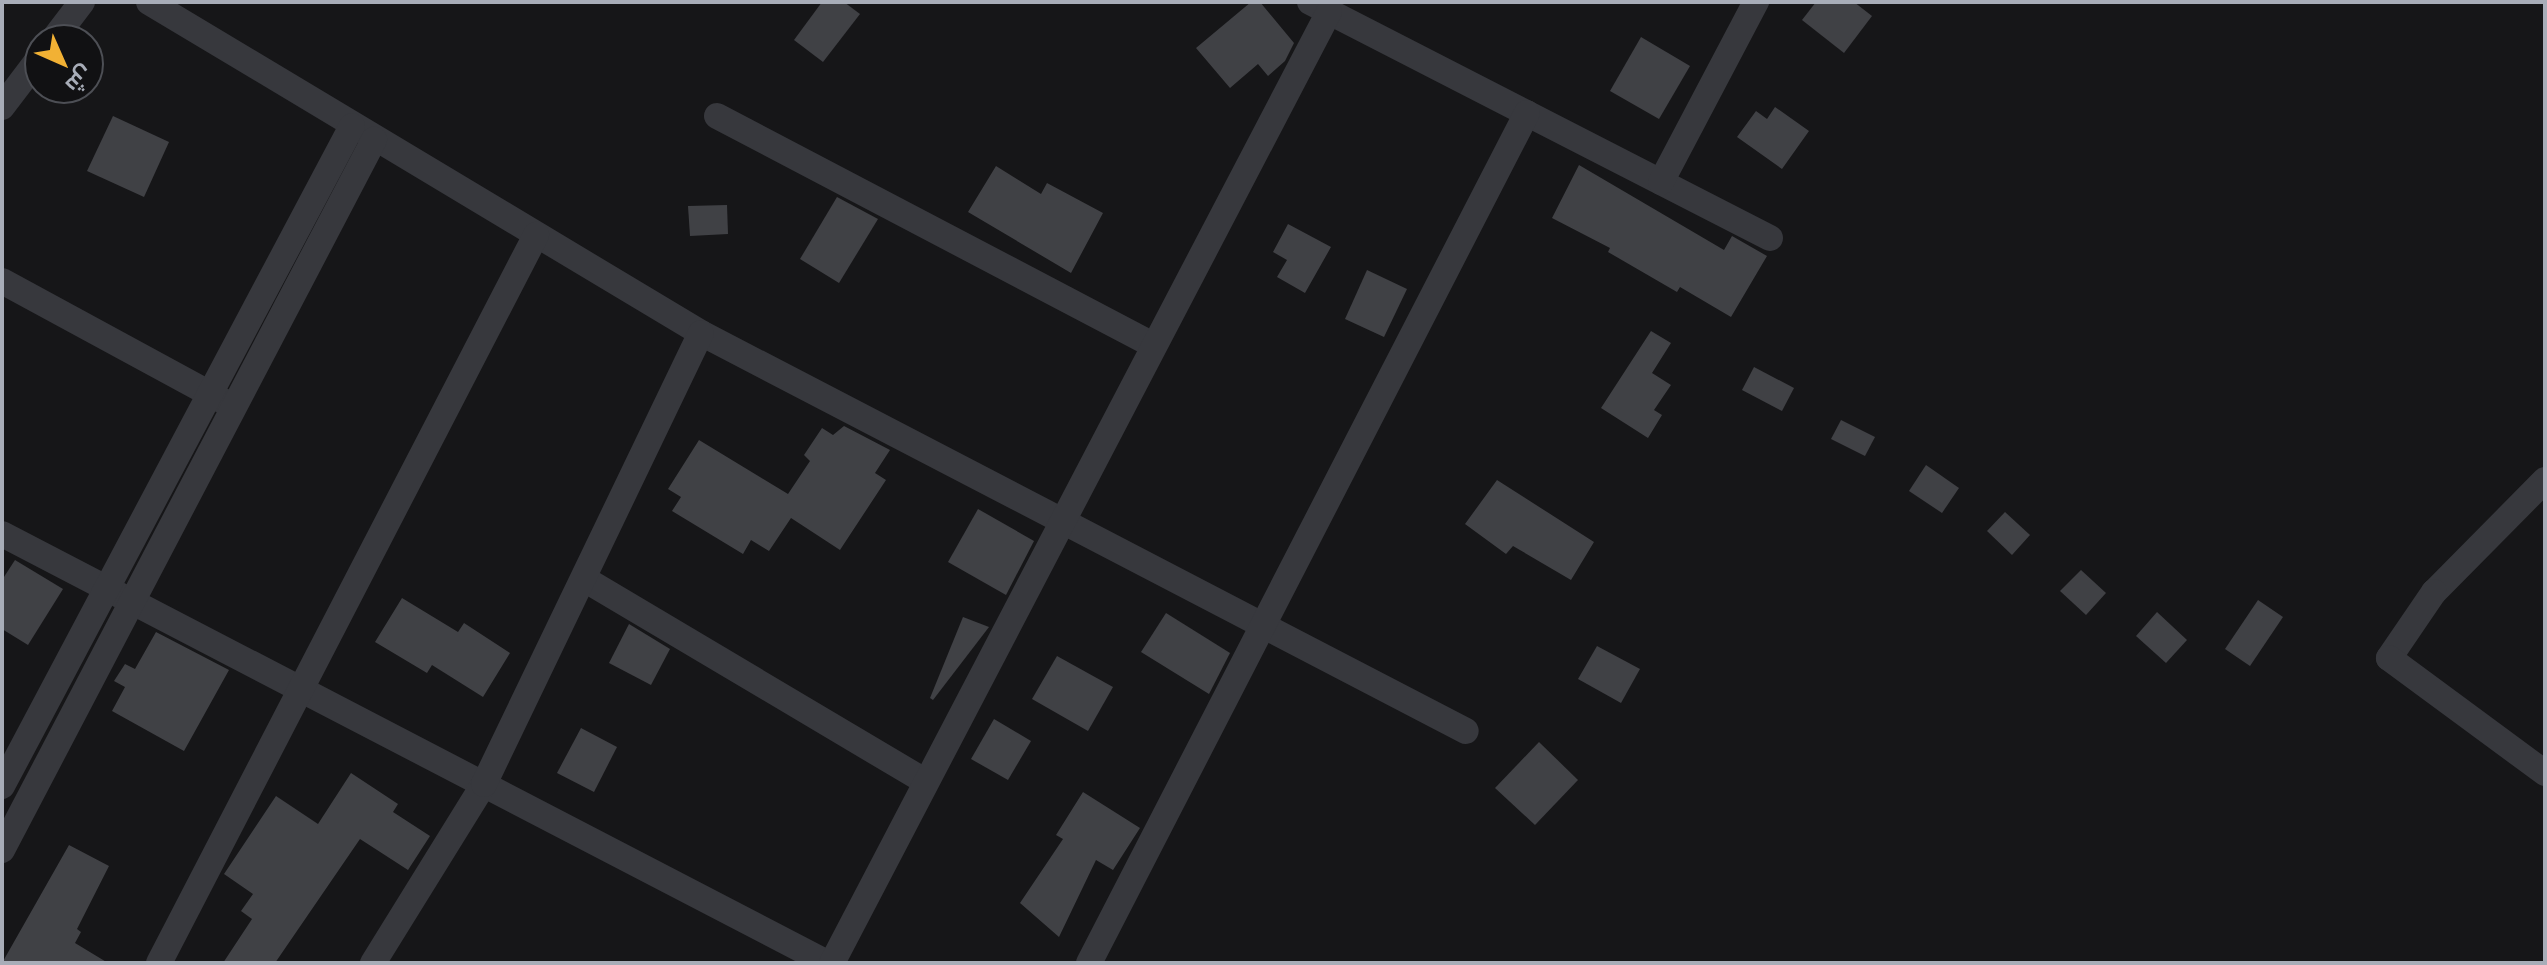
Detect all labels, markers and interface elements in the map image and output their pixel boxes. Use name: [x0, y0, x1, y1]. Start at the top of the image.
north arrow: [24, 24, 104, 104]
text: ش: [60, 60, 99, 99]

